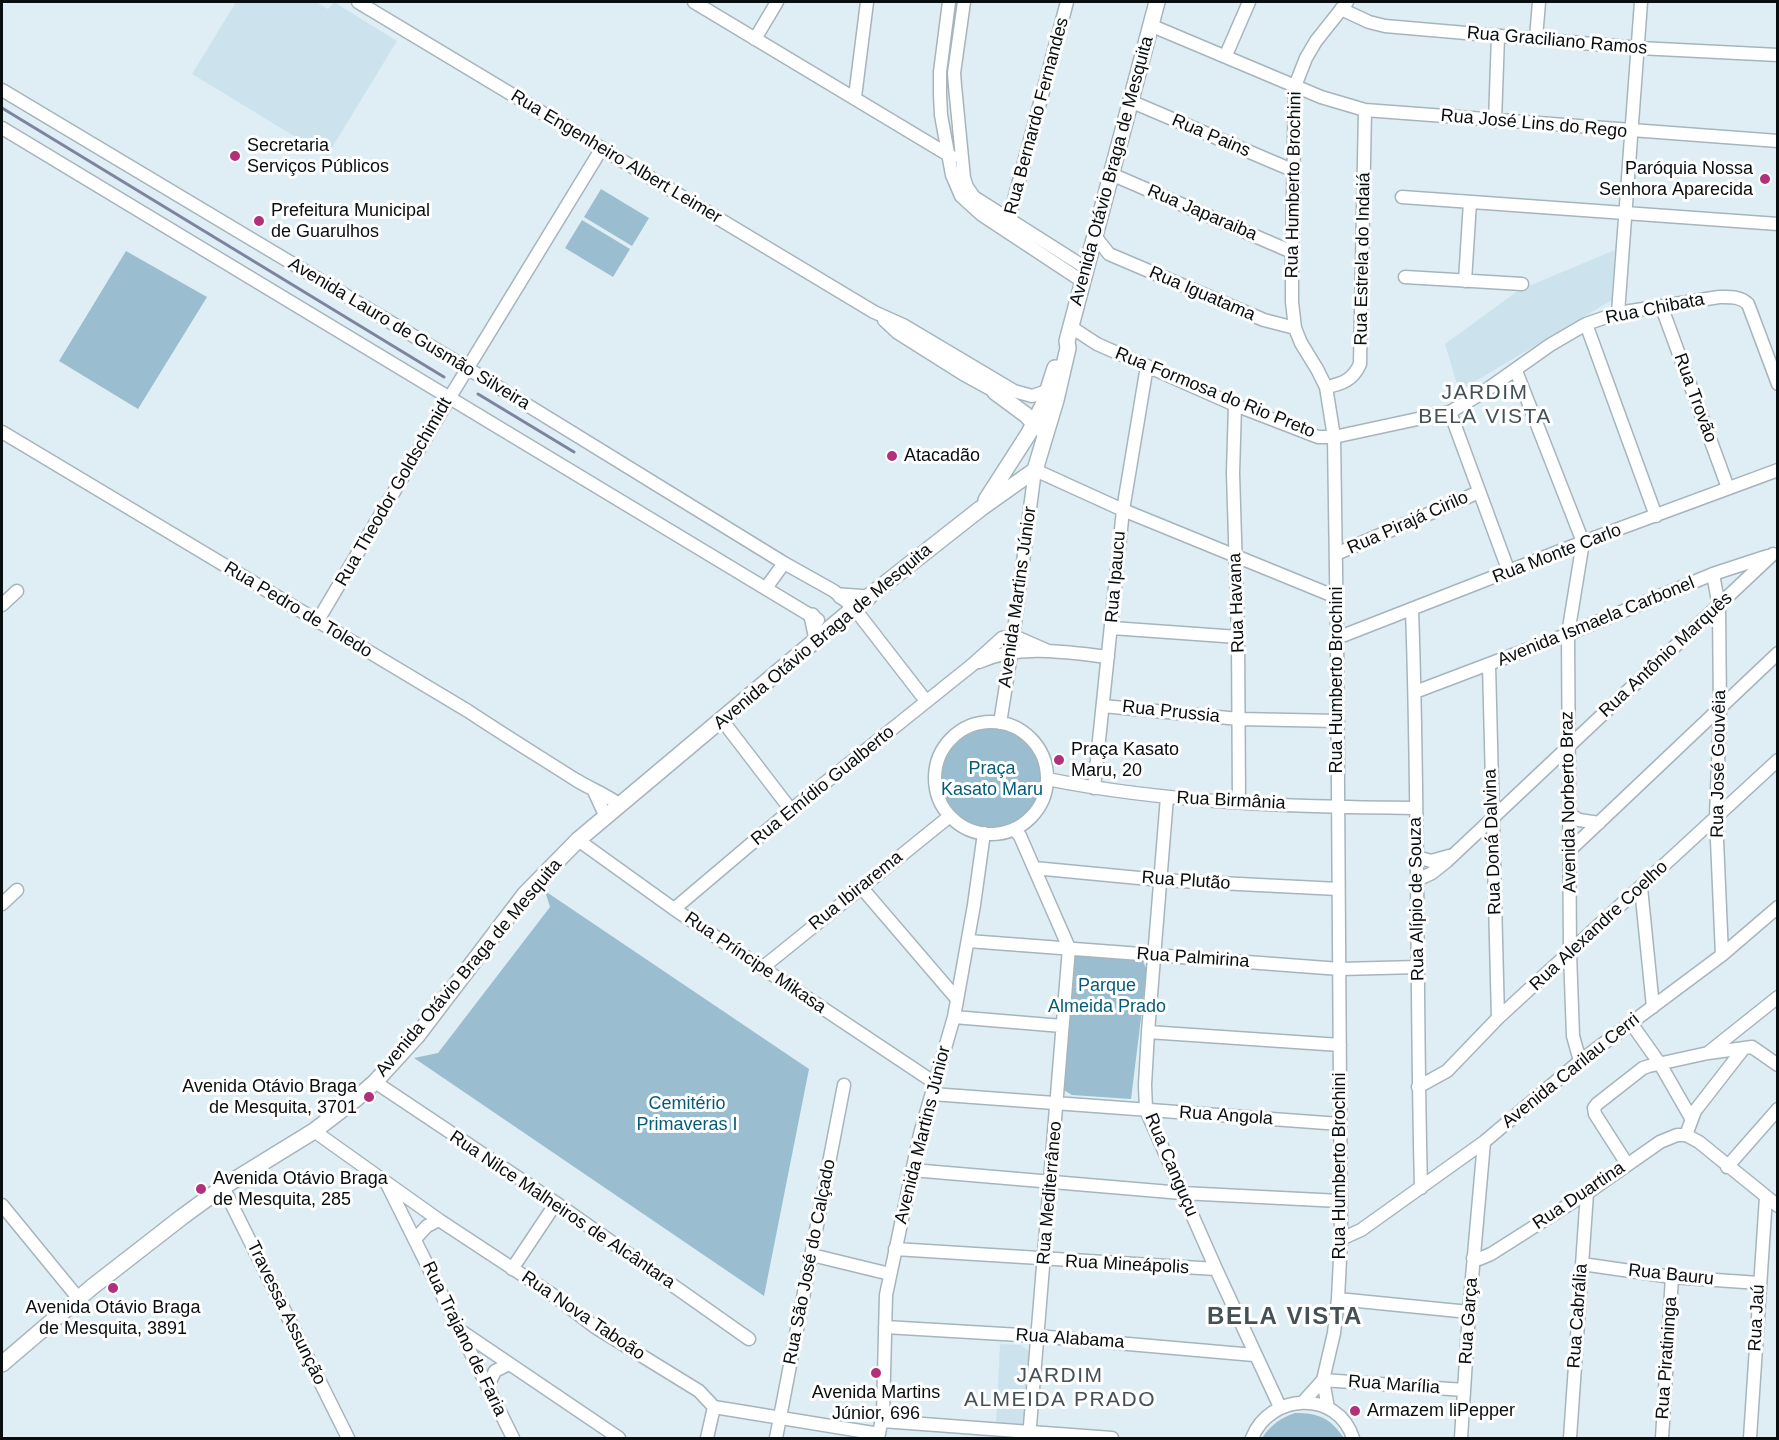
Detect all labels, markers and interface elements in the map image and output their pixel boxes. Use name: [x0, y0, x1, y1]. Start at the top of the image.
street label: Rua Bernardo Fernandes: [1000, 15, 1074, 217]
street label: Rua Graciliano Ramos: [1466, 22, 1648, 60]
street label: Avenida Otávio Braga de Mesquita: [1066, 34, 1158, 308]
street label: Rua Engenheiro Albert Leimer: [507, 85, 725, 229]
street label: Rua Humberto Brochini: [1282, 91, 1306, 279]
street label: Rua José Lins do Rego: [1440, 105, 1628, 143]
street label: Rua Pains: [1169, 110, 1253, 162]
place label: Secretaria Serviços Públicos: [247, 135, 389, 178]
marker: Secretaria Serviços Públicos: [228, 149, 242, 163]
place label: Paróquia Nossa Senhora Aparecida: [1599, 158, 1753, 201]
street label: Rua Estrela do Indaiá: [1351, 172, 1375, 346]
marker: Paróquia Nossa Senhora Aparecida: [1758, 172, 1772, 186]
street label: Rua Japaraiba: [1144, 180, 1260, 246]
place label: Prefeitura Municipal de Guarulhos: [271, 200, 430, 242]
marker: Prefeitura Municipal de Guarulhos: [252, 214, 266, 228]
street label: Avenida Lauro de Gusmão Silveira: [284, 253, 534, 415]
street label: Rua Iguatama: [1146, 262, 1258, 326]
street label: Rua Chibata: [1604, 289, 1706, 329]
street label: Rua Formosa do Rio Preto: [1112, 343, 1318, 443]
street label: Rua Trovão: [1669, 350, 1721, 446]
district label: JARDIM BELA VISTA: [1418, 380, 1552, 430]
street label: Rua Theodor Goldschimidt: [331, 394, 457, 590]
place label: Atacadão: [904, 445, 980, 467]
marker: Atacadão: [885, 449, 899, 463]
street label: Rua Pirajá Cirilo: [1344, 487, 1472, 559]
street label: Avenida Martins Júnior: [995, 505, 1041, 689]
street label: Rua Monte Carlo: [1490, 520, 1624, 588]
street label: Rua Ipaucu: [1101, 530, 1131, 624]
street label: Avenida Otávio Braga de Mesquita: [710, 539, 936, 735]
street label: Rua Havana: [1224, 553, 1250, 653]
street label: Rua Pedro de Toledo: [220, 557, 376, 663]
street label: Avenida Ismaela Carbonel: [1494, 573, 1698, 671]
street label: Rua Humberto Brochini: [1326, 586, 1348, 774]
street label: Rua Antônio Marquês: [1595, 588, 1737, 722]
street label: Rua José Gouvêia: [1707, 690, 1731, 838]
street label: Rua Prussia: [1121, 696, 1221, 728]
street label: Avenida Norberto Braz: [1557, 711, 1581, 893]
street label: Rua Emídio Gualberto: [747, 722, 899, 850]
place label: Praça Kasato Maru, 20: [1071, 739, 1179, 782]
marker: Praça Kasato Maru, 20: [1052, 753, 1066, 767]
park label: Praça Kasato Maru: [941, 758, 1043, 800]
street label: Rua Doná Dalvina: [1480, 769, 1506, 915]
street label: Rua Birmânia: [1176, 787, 1286, 815]
street label: Rua Alípio de Souza: [1405, 817, 1429, 981]
street label: Rua Ibirarema: [805, 847, 907, 935]
street label: Avenida Otávio Braga de Mesquita: [371, 855, 567, 1081]
street label: Rua Alexandre Coelho: [1525, 856, 1673, 996]
street label: Rua Plutão: [1141, 867, 1231, 895]
street label: Rua Príncipe Mikasa: [680, 908, 830, 1018]
street label: Rua Palmirina: [1136, 943, 1250, 973]
park label: Parque Almeida Prado: [1048, 975, 1166, 1018]
street label: Avenida Carilau Cerri: [1498, 1009, 1644, 1133]
street label: Avenida Martins Júnior: [890, 1044, 956, 1226]
street label: Rua Humberto Brochini: [1329, 1072, 1351, 1260]
place label: Avenida Otávio Braga de Mesquita, 3701: [182, 1076, 357, 1118]
marker: Avenida Otávio Braga de Mesquita, 3701: [362, 1090, 376, 1104]
park label: Cemitério Primaveras I: [636, 1093, 738, 1136]
street label: Rua Angola: [1178, 1102, 1274, 1130]
street label: Rua Canguçu: [1140, 1110, 1202, 1220]
street label: Rua Mediterrâneo: [1033, 1120, 1067, 1266]
street label: Rua Nilce Malheiros de Alcântara: [445, 1126, 679, 1294]
street label: Rua São José do Calçado: [779, 1157, 841, 1367]
street label: Rua Duartina: [1529, 1157, 1629, 1235]
place label: Avenida Otávio Braga de Mesquita, 285: [213, 1168, 388, 1210]
marker: Avenida Otávio Braga de Mesquita, 285: [194, 1182, 208, 1196]
street label: Travessa Assunção: [242, 1238, 330, 1388]
street label: Rua Mineápolis: [1064, 1251, 1190, 1279]
street label: Rua Trajano de Faria: [417, 1258, 511, 1420]
street label: Rua Bauru: [1627, 1260, 1715, 1290]
street label: Rua Cabrália: [1564, 1263, 1592, 1369]
street label: Rua Nova Taboão: [517, 1267, 649, 1365]
street label: Rua Garça: [1455, 1277, 1483, 1365]
marker: Avenida Otávio Braga de Mesquita, 3891: [106, 1281, 120, 1295]
street label: Rua Jaú: [1744, 1284, 1770, 1352]
street label: Rua Piratininga: [1652, 1296, 1682, 1420]
place label: Avenida Otávio Braga de Mesquita, 3891: [26, 1297, 200, 1340]
district label: BELA VISTA: [1207, 1303, 1363, 1331]
street label: Rua Alabama: [1015, 1324, 1125, 1354]
district label: JARDIM ALMEIDA PRADO: [964, 1363, 1156, 1413]
marker: Avenida Martins Júnior, 696: [869, 1366, 883, 1380]
street label: Rua Marília: [1347, 1371, 1441, 1399]
place label: Avenida Martins Júnior, 696: [812, 1382, 940, 1424]
place label: Armazem liPepper: [1367, 1400, 1515, 1422]
marker: Armazem liPepper: [1348, 1404, 1362, 1418]

